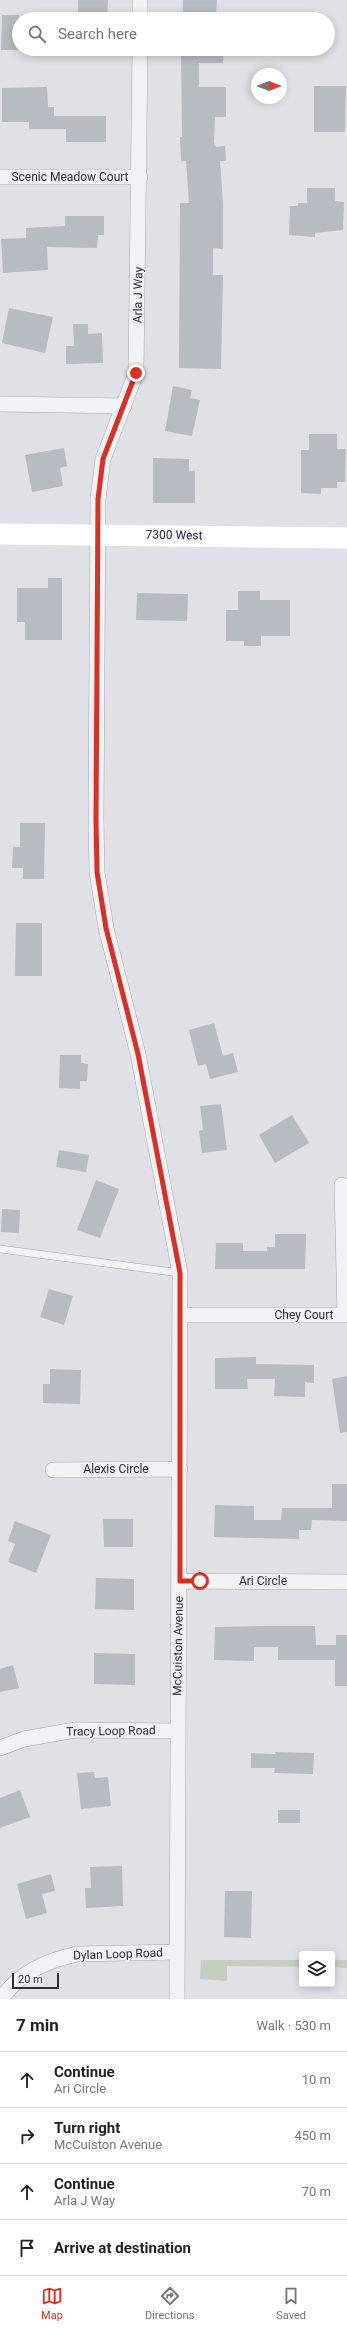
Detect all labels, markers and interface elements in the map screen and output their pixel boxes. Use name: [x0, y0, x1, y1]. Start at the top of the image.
search box: [12, 12, 335, 56]
icon: search: [26, 23, 48, 45]
text: Search here: [58, 25, 137, 43]
north arrow: [251, 68, 287, 104]
street label: Scenic Meadow Court: [11, 170, 129, 184]
street label: Arla J Way: [131, 266, 145, 323]
route end: [127, 364, 145, 382]
street label: 7300 West: [145, 528, 203, 542]
street label: Chey Court: [275, 1308, 334, 1322]
street label: Alexis Circle: [83, 1462, 149, 1476]
route start: [191, 1572, 209, 1590]
street label: Ari Circle: [239, 1574, 287, 1588]
street label: McCuiston Avenue: [170, 1596, 186, 1696]
street label: Tracy Loop Road: [66, 1723, 156, 1739]
street label: Dylan Loop Road: [73, 1945, 163, 1963]
map controls: [299, 1951, 335, 1987]
button: layers: [299, 1951, 335, 1987]
scale bar: [12, 1971, 59, 1990]
text: 20 m: [18, 1973, 43, 1986]
text: 7 min: [16, 2015, 59, 2035]
text: Walk · 530 m: [256, 2018, 331, 2033]
text: Continue: [54, 2063, 115, 2081]
icon: ahead: [16, 2069, 38, 2091]
text: 10 m: [302, 2072, 331, 2087]
text: Ari Circle: [54, 2081, 106, 2096]
text: Turn right: [54, 2119, 120, 2137]
icon: right: [16, 2125, 38, 2147]
text: 450 m: [294, 2128, 331, 2143]
text: McCuiston Avenue: [54, 2137, 162, 2152]
text: Continue: [54, 2175, 115, 2193]
icon: ahead: [16, 2181, 38, 2203]
text: 70 m: [302, 2184, 331, 2199]
text: Arla J Way: [54, 2193, 115, 2208]
icon: arrive: [16, 2237, 38, 2259]
text: Arrive at destination: [54, 2239, 191, 2257]
tab: Map: [41, 2285, 63, 2322]
tab: Directions: [145, 2285, 194, 2322]
tab: Saved: [276, 2285, 306, 2322]

